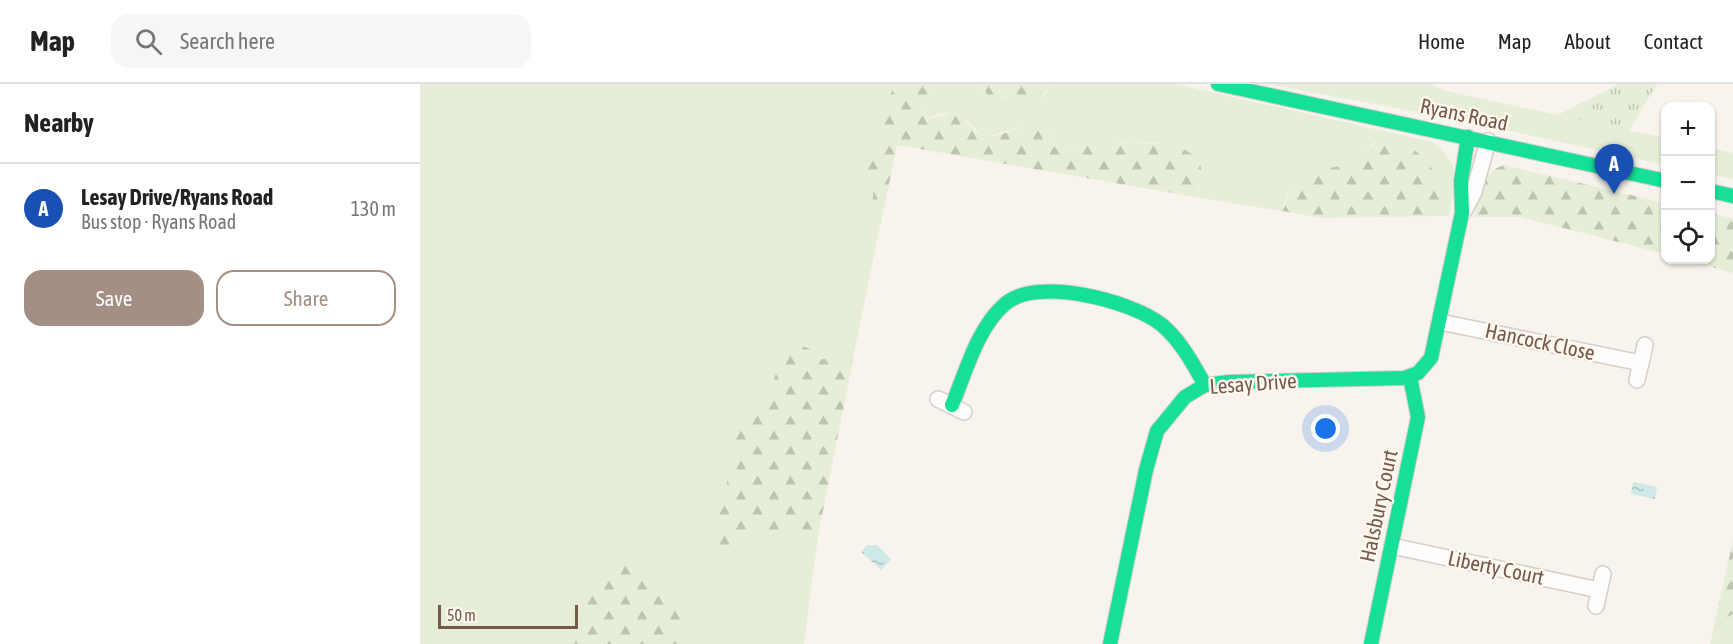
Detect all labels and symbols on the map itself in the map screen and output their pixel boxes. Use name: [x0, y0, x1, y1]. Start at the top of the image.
street label: Ryans Road: [1418, 93, 1510, 135]
pin: A: [1594, 144, 1634, 194]
street label: Hancock Close: [1483, 318, 1597, 364]
street label: Lesay Drive: [1209, 368, 1297, 398]
your location: [1311, 414, 1340, 443]
street label: Halsbury Court: [1354, 447, 1402, 564]
street label: Liberty Court: [1446, 545, 1546, 589]
scale bar: [438, 602, 578, 630]

